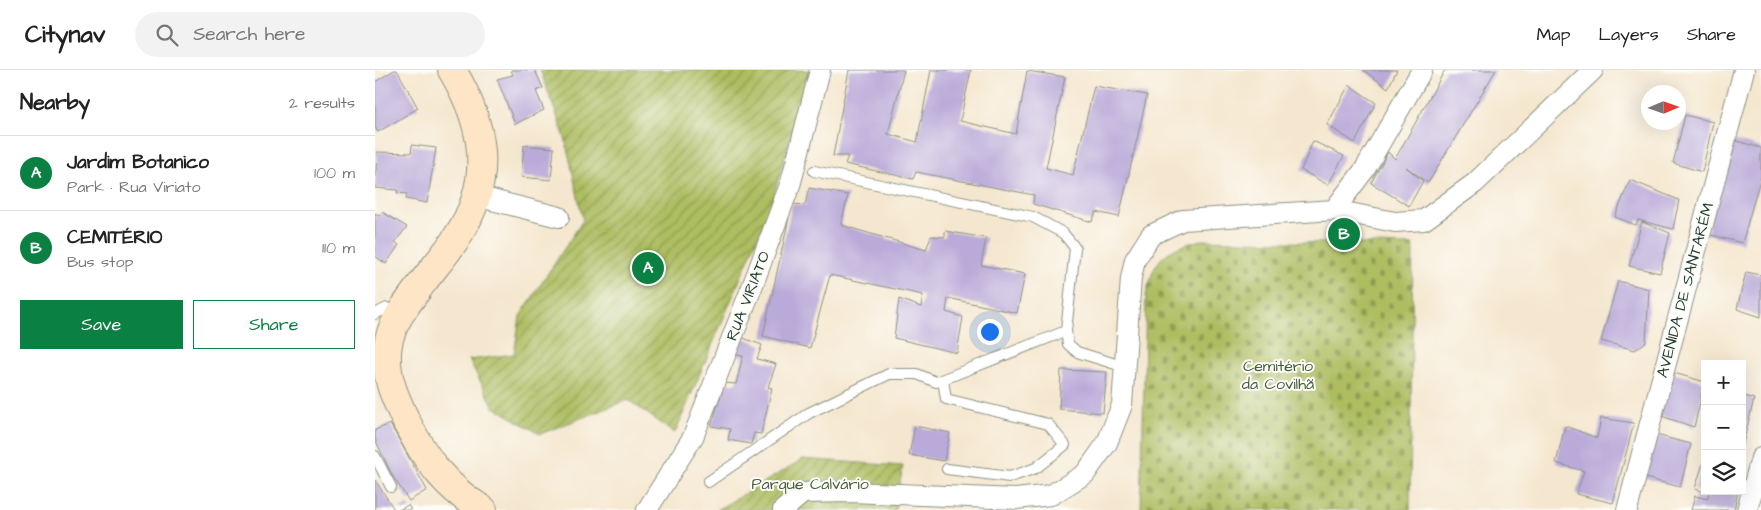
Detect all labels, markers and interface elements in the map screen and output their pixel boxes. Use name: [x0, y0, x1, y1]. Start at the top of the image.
search box: [135, 12, 485, 57]
text: Citynav: [25, 18, 105, 52]
icon: search: [153, 21, 181, 49]
text: Search here: [193, 21, 305, 48]
text: Map: [1536, 22, 1570, 47]
text: Layers: [1598, 22, 1659, 47]
text: Share: [1687, 22, 1736, 47]
north arrow: [1641, 85, 1686, 130]
text: Nearby: [20, 88, 90, 117]
text: 2 results: [289, 92, 355, 114]
text: Jardim Botanico: [67, 149, 209, 176]
text: A: [31, 162, 41, 184]
text: 100 m: [314, 162, 355, 184]
text: Park · Rua Viriato: [67, 176, 200, 198]
street label: AVENIDA DE SANTARÉM: [1651, 200, 1719, 380]
pin: B: [1328, 215, 1360, 253]
text: CEMITÉRIO: [67, 224, 163, 251]
text: B: [30, 237, 42, 259]
text: 110 m: [322, 237, 355, 259]
street label: RUA VIRIATO: [721, 248, 775, 344]
pin: A: [632, 249, 664, 287]
text: Bus stop: [67, 251, 133, 273]
button: Save: [20, 300, 183, 349]
button: Share: [193, 300, 355, 349]
your location: [977, 319, 1003, 345]
park label: Cemitério da Covilhã: [1242, 355, 1314, 395]
map controls: [1701, 360, 1746, 495]
button: +: [1701, 360, 1746, 405]
button: −: [1701, 405, 1746, 450]
button: layers: [1701, 450, 1746, 495]
park label: Parque Calvário: [751, 473, 869, 495]

